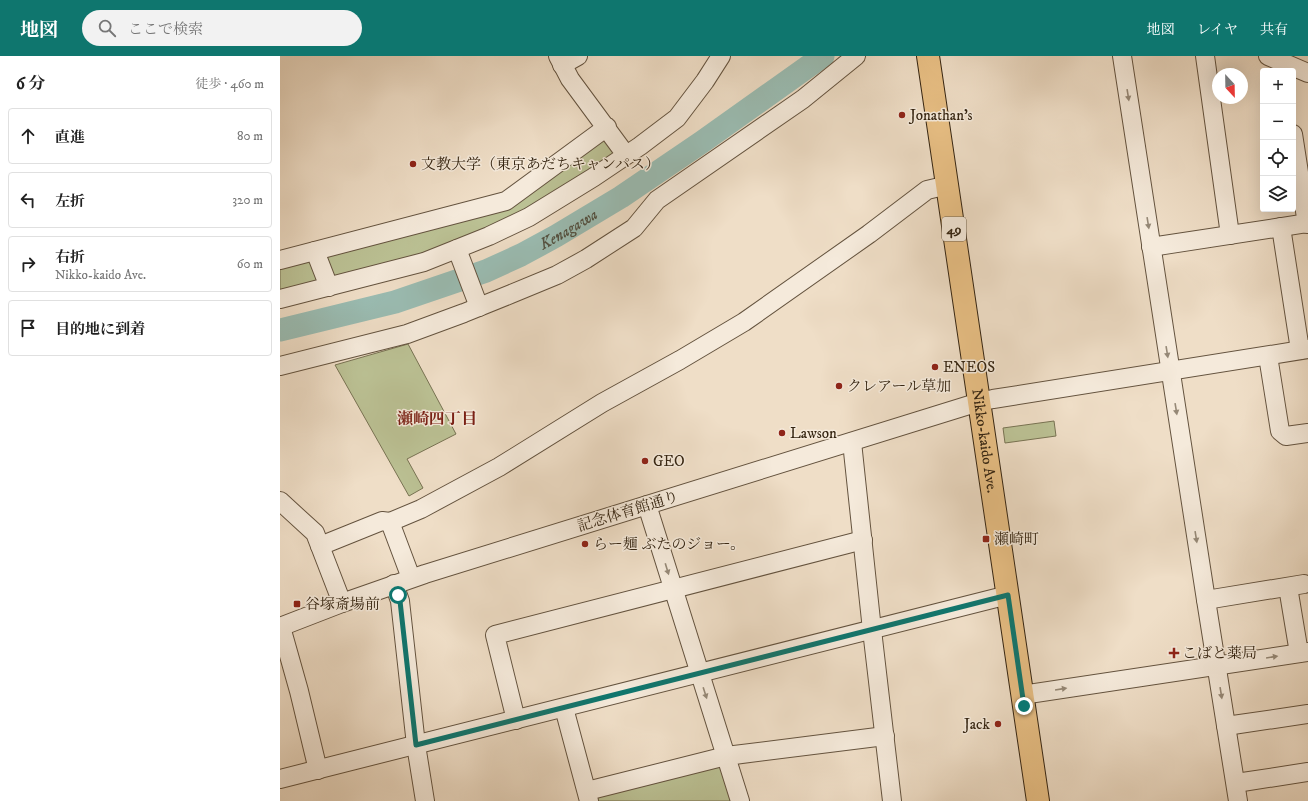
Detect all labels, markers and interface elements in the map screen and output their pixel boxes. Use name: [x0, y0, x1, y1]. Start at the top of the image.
search box: [82, 10, 362, 46]
icon: search: [96, 17, 118, 39]
text: 地図: [20, 19, 58, 42]
text: ここで検索: [128, 20, 203, 39]
text: 地図: [1147, 21, 1175, 39]
text: レイヤ: [1197, 21, 1238, 39]
text: 共有: [1260, 21, 1288, 39]
north arrow: [1212, 68, 1248, 104]
map controls: [1260, 68, 1296, 212]
button: +: [1260, 68, 1296, 104]
text: 6 分: [16, 73, 46, 95]
text: 徒歩 · 460 m: [195, 76, 264, 92]
one-way arrow: [1125, 88, 1131, 101]
button: −: [1260, 104, 1296, 140]
place label: Jonathan's: [908, 106, 973, 125]
marker: Jonathan's: [897, 110, 907, 120]
icon: ahead: [17, 125, 39, 147]
text: 直進: [55, 128, 85, 147]
text: 80 m: [237, 128, 263, 144]
button: locate: [1260, 140, 1296, 176]
place label: 文教大学（東京あだちキャンパス）: [421, 155, 660, 174]
marker: 文教大学（東京あだちキャンパス）: [408, 159, 418, 169]
button: layers: [1260, 176, 1296, 212]
icon: left: [17, 189, 39, 211]
text: 左折: [55, 192, 85, 211]
text: 320 m: [232, 192, 263, 208]
water label: Kenagawa: [535, 204, 601, 255]
road number: 49: [942, 217, 966, 241]
one-way arrow: [1145, 217, 1151, 229]
text: 右折: [55, 248, 85, 267]
icon: right: [17, 253, 39, 275]
text: 60 m: [237, 256, 263, 272]
text: Nikko-kaido Ave.: [55, 267, 146, 283]
icon: arrive: [17, 317, 39, 339]
text: 目的地に到着: [55, 320, 145, 339]
one-way arrow: [1164, 345, 1170, 358]
place label: ENEOS: [943, 358, 995, 377]
marker: ENEOS: [930, 362, 940, 372]
place label: クレアール草加: [847, 377, 951, 396]
marker: クレアール草加: [834, 381, 844, 391]
street label: Nikko-kaido Ave.: [967, 387, 1001, 494]
one-way arrow: [1173, 403, 1179, 415]
district label: 瀬崎四丁目: [397, 409, 477, 429]
place label: Lawson: [790, 424, 837, 443]
marker: Lawson: [777, 428, 787, 438]
place label: GEO: [653, 452, 685, 471]
marker: GEO: [640, 456, 650, 466]
street label: 記念体育館通り: [575, 487, 681, 536]
place label: 瀬崎町: [994, 530, 1039, 549]
one-way arrow: [1193, 531, 1199, 543]
marker: 瀬崎町: [981, 534, 991, 544]
place label: らー麺 ぶたのジョー。: [593, 535, 745, 554]
marker: らー麺 ぶたのジョー。: [580, 539, 590, 549]
one-way arrow: [664, 563, 670, 575]
route start: [389, 586, 407, 604]
place label: 谷塚斎場前: [305, 595, 380, 614]
marker: 谷塚斎場前: [292, 599, 302, 609]
place label: こばと薬局: [1182, 644, 1257, 663]
marker: こばと薬局: [1169, 648, 1179, 658]
one-way arrow: [1266, 654, 1279, 660]
one-way arrow: [1055, 686, 1067, 692]
one-way arrow: [1218, 687, 1224, 699]
one-way arrow: [702, 688, 708, 700]
route end: [1015, 697, 1033, 715]
place label: Jack: [962, 715, 991, 734]
marker: Jack: [993, 719, 1003, 729]

